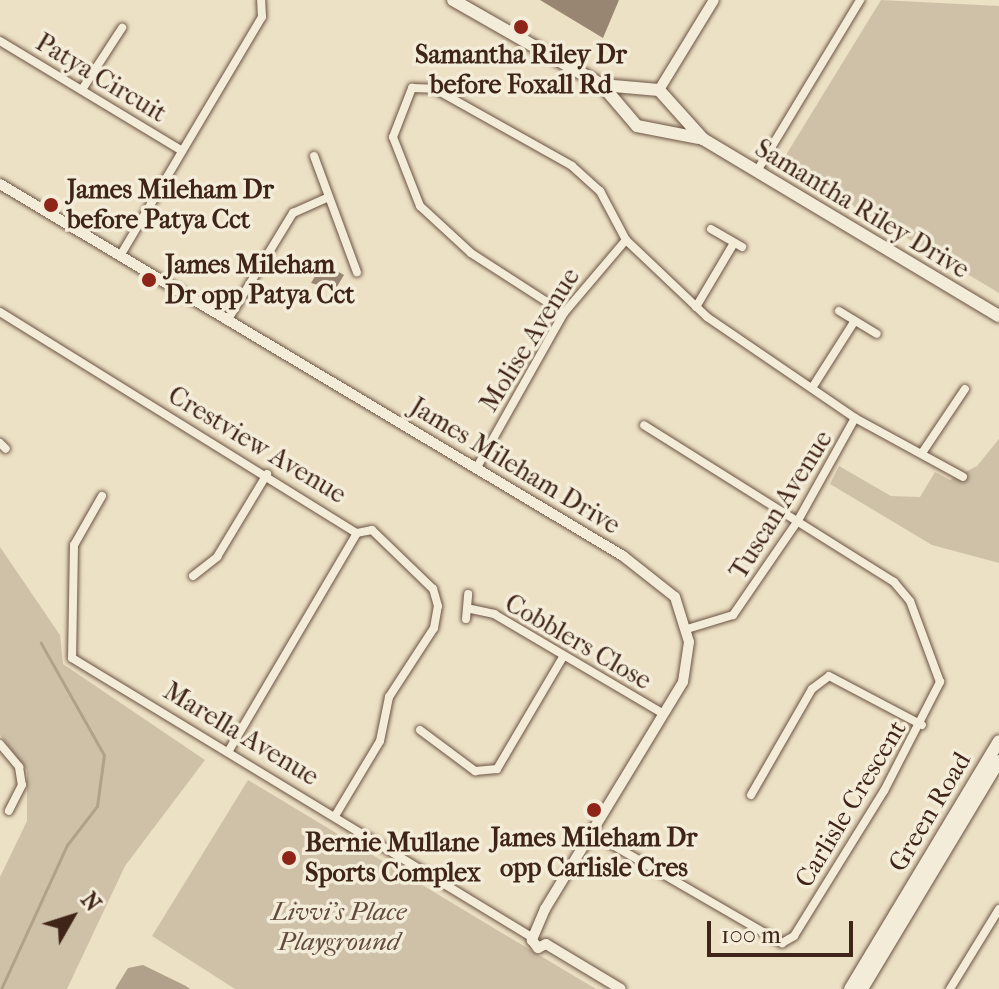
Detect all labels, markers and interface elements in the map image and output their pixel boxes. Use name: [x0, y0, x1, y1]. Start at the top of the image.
marker: Samantha Riley Dr before Foxall Rd: [512, 18, 530, 36]
street label: Patya Circuit: [30, 27, 172, 129]
place label: Samantha Riley Dr before Foxall Rd: [415, 39, 627, 100]
street label: Samantha Riley Drive: [749, 133, 975, 285]
place label: James Mileham Dr before Patya Cct: [67, 174, 274, 236]
marker: James Mileham Dr before Patya Cct: [42, 196, 60, 214]
place label: James Mileham Dr opp Patya Cct: [165, 249, 355, 310]
street label: Molise Avenue: [474, 263, 586, 417]
marker: James Mileham Dr opp Patya Cct: [140, 271, 158, 289]
street label: Crestview Avenue: [162, 380, 352, 510]
street label: James Mileham Drive: [404, 391, 626, 541]
street label: Tuscan Avenue: [723, 425, 839, 585]
street label: Cobblers Close: [499, 588, 657, 696]
street label: Marella Avenue: [158, 675, 324, 793]
street label: Carlisle Crescent: [789, 715, 913, 893]
street label: Green Road: [882, 747, 978, 877]
marker: James Mileham Dr opp Carlisle Cres: [585, 801, 603, 819]
place label: James Mileham Dr opp Carlisle Cres: [491, 822, 697, 884]
place label: Bernie Mullane Sports Complex: [305, 827, 480, 888]
marker: Bernie Mullane Sports Complex: [280, 849, 298, 867]
north arrow: [32, 877, 112, 957]
text: N: [75, 887, 106, 917]
park label: Livvi's Place Playground: [271, 896, 407, 958]
scale bar: [711, 905, 857, 955]
text: 100 m: [721, 921, 781, 949]

